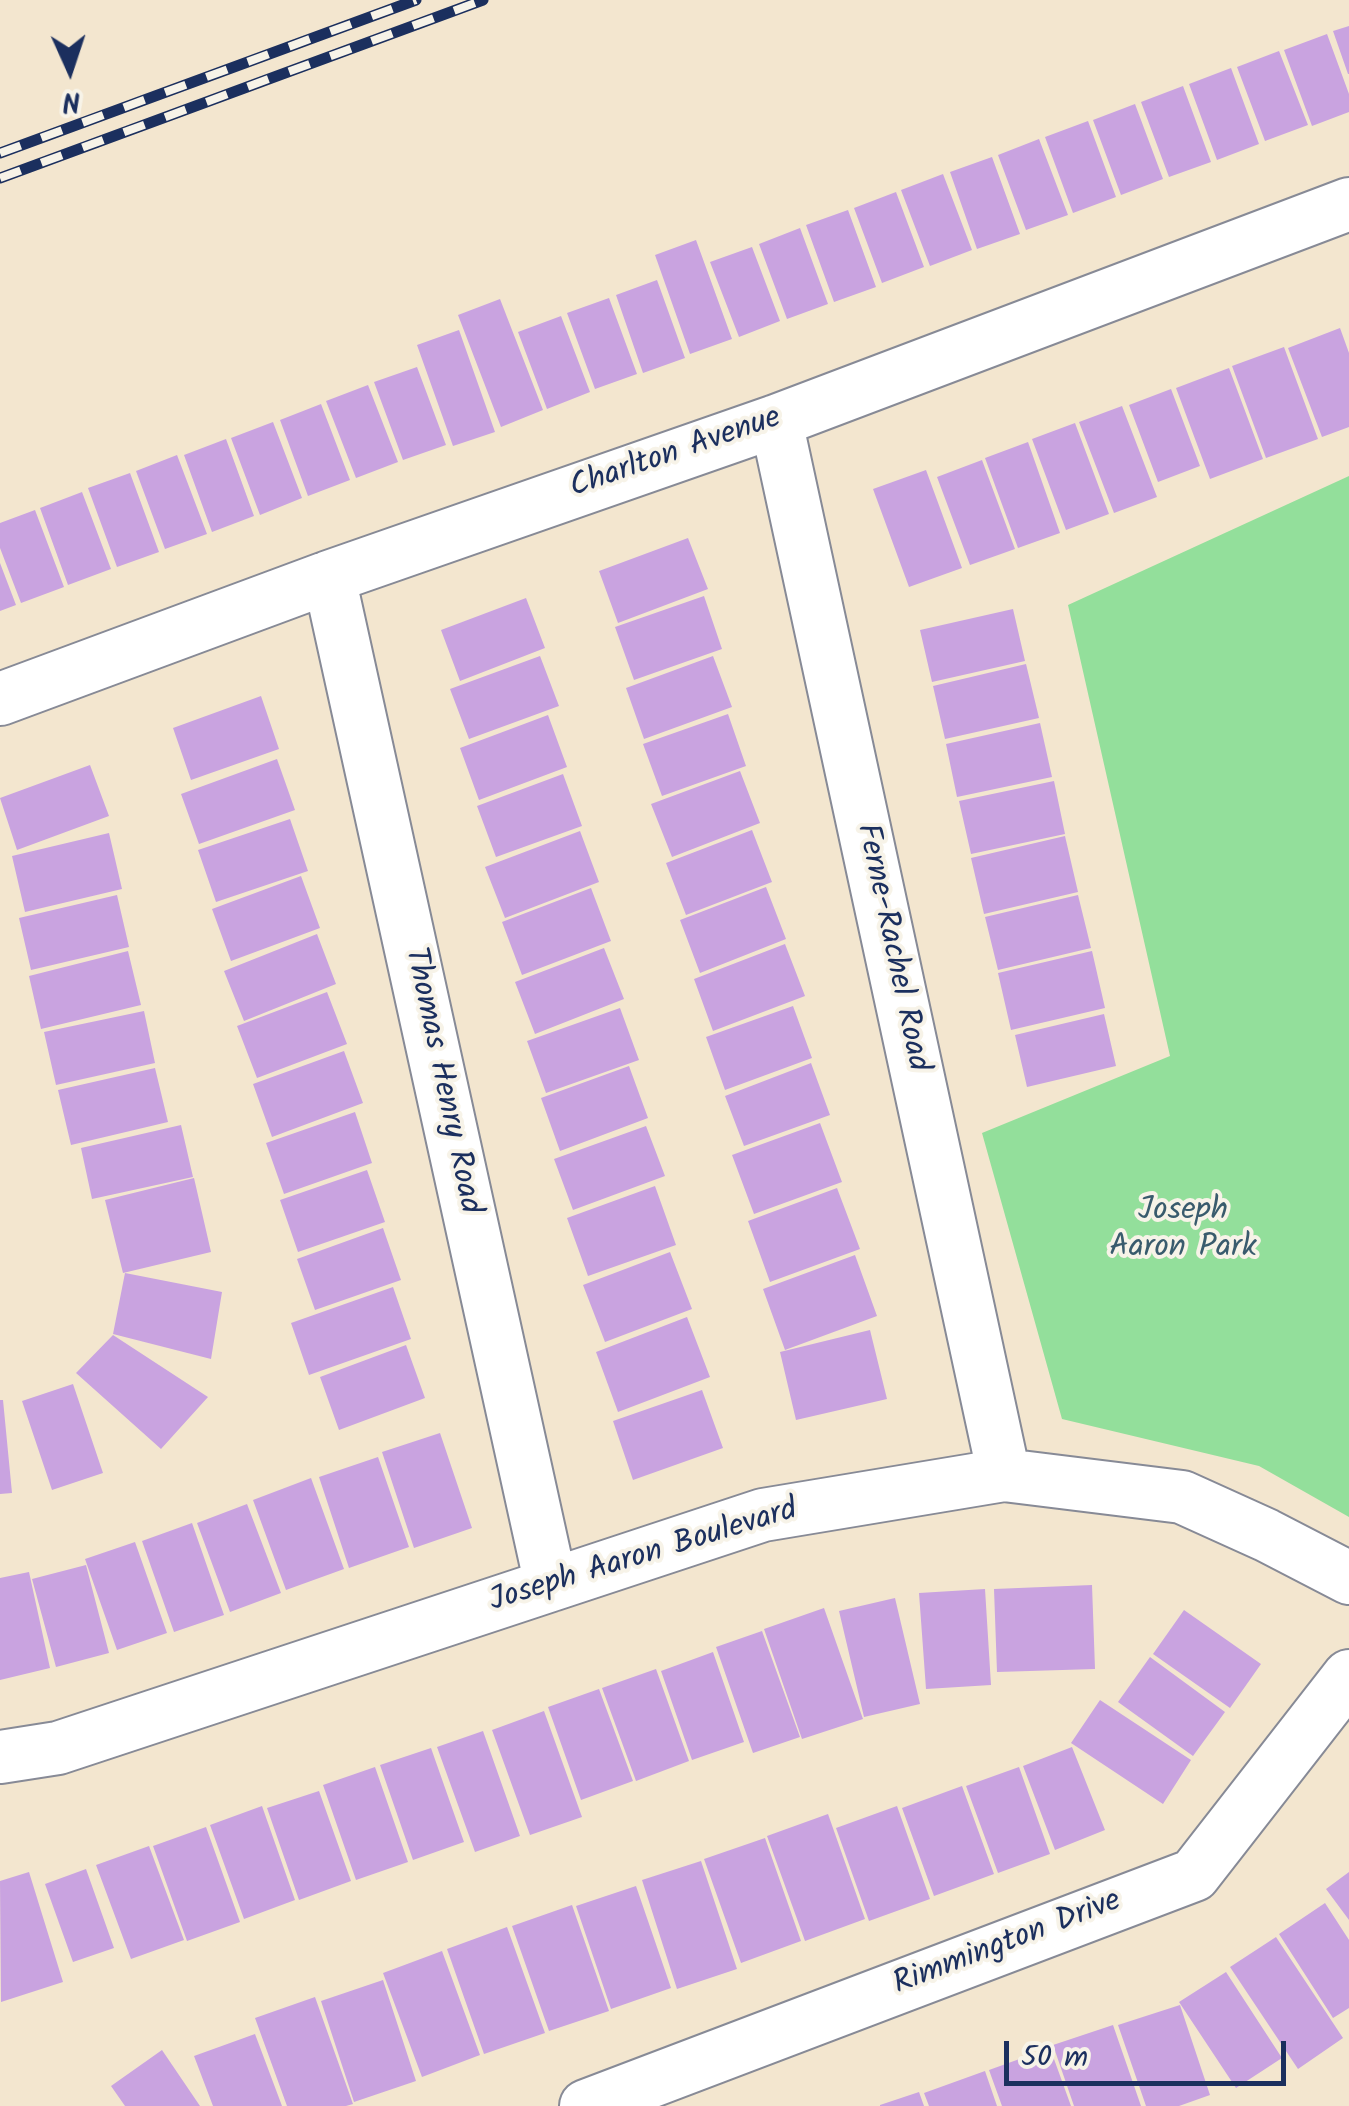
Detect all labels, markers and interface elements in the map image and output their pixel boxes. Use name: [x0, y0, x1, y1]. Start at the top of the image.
north arrow: [20, 20, 120, 120]
text: N: [62, 78, 82, 123]
street label: Charlton Avenue: [565, 401, 787, 509]
street label: Ferne-Rachel Road: [845, 821, 935, 1075]
street label: Thomas Henry Road: [393, 944, 487, 1218]
park label: Joseph Aaron Park: [1109, 1194, 1257, 1269]
street label: Joseph Aaron Boulevard: [485, 1493, 803, 1623]
street label: Rimmington Drive: [889, 1884, 1127, 2006]
scale bar: [1009, 2021, 1292, 2083]
text: 50 m: [1021, 2034, 1088, 2082]

